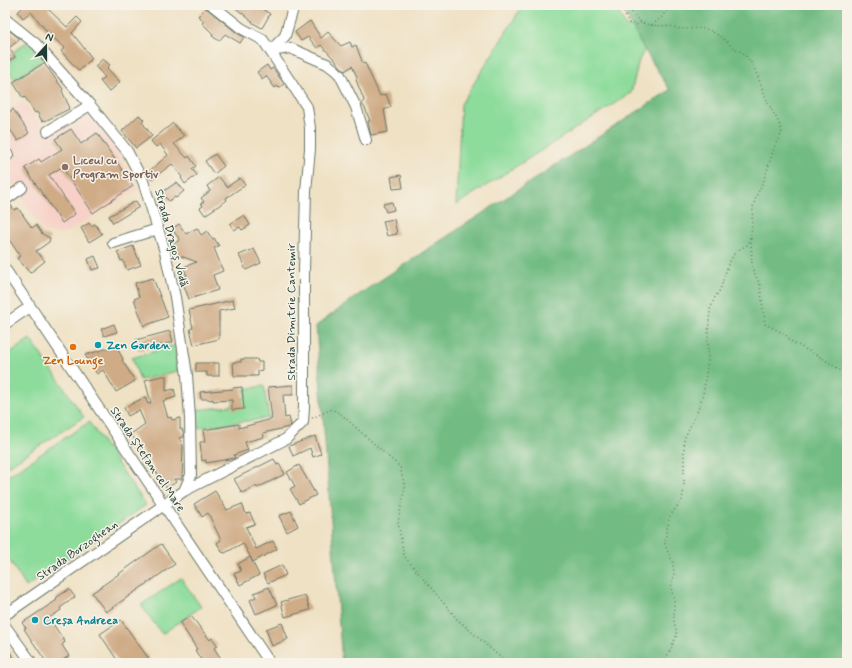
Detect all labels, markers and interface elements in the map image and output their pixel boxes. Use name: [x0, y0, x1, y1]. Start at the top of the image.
north arrow: [26, 26, 66, 66]
text: N: [43, 30, 55, 45]
place label: Liceul cu Program Sportiv: [73, 153, 159, 183]
marker: Liceul cu Program Sportiv: [60, 162, 70, 172]
street label: Strada Dragoș Vodă: [150, 187, 192, 289]
street label: Strada Dimitrie Cantemir: [284, 243, 300, 381]
place label: Zen Garden: [106, 338, 171, 354]
marker: Zen Garden: [93, 340, 103, 350]
marker: Zen Lounge: [68, 342, 78, 352]
place label: Zen Lounge: [43, 353, 104, 370]
street label: Strada Ștefan cel Mare: [106, 404, 188, 515]
street label: Strada Borzoghean: [34, 517, 122, 586]
place label: Creșa Andreea: [43, 613, 118, 629]
marker: Creșa Andreea: [30, 615, 40, 625]

